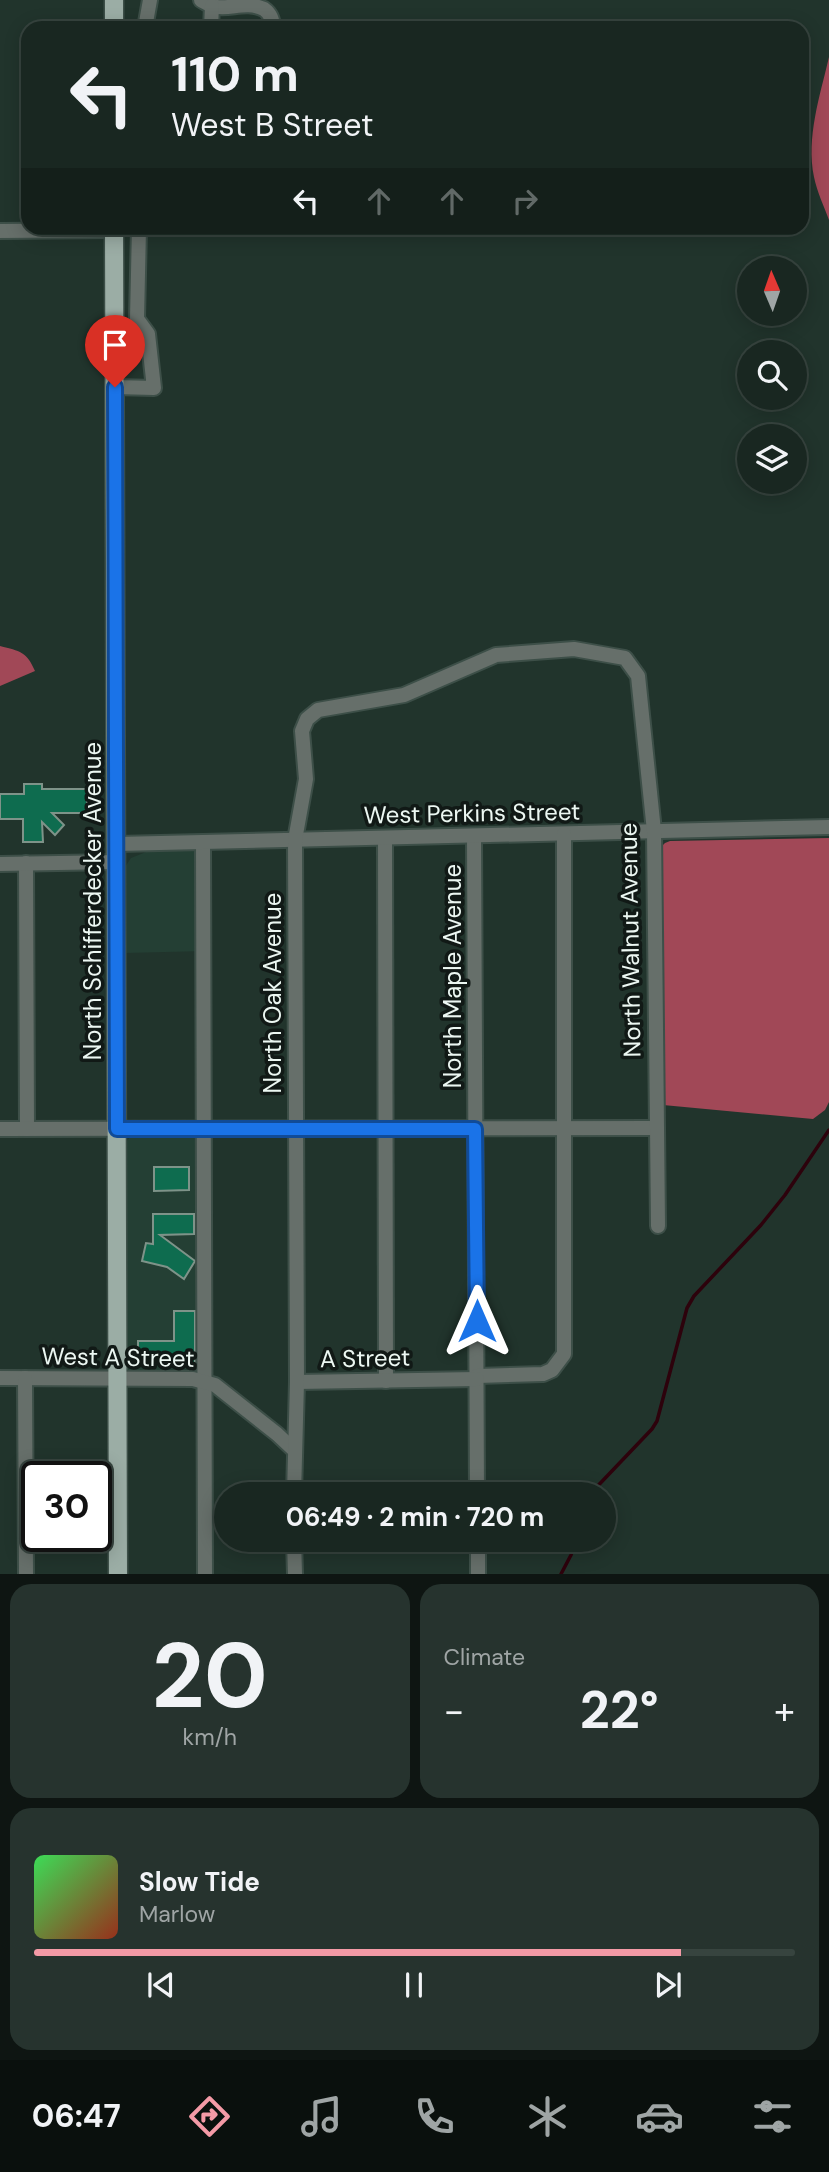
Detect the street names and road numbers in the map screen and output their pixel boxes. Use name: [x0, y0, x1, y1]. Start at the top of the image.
street label: North Schifferdecker Avenue: [77, 742, 108, 1060]
street label: West Perkins Street: [363, 796, 581, 830]
street label: North Walnut Avenue: [612, 822, 648, 1058]
street label: North Maple Avenue: [437, 864, 468, 1088]
street label: North Oak Avenue: [257, 893, 288, 1093]
street label: West A Street: [41, 1340, 195, 1374]
street label: A Street: [320, 1342, 410, 1374]

